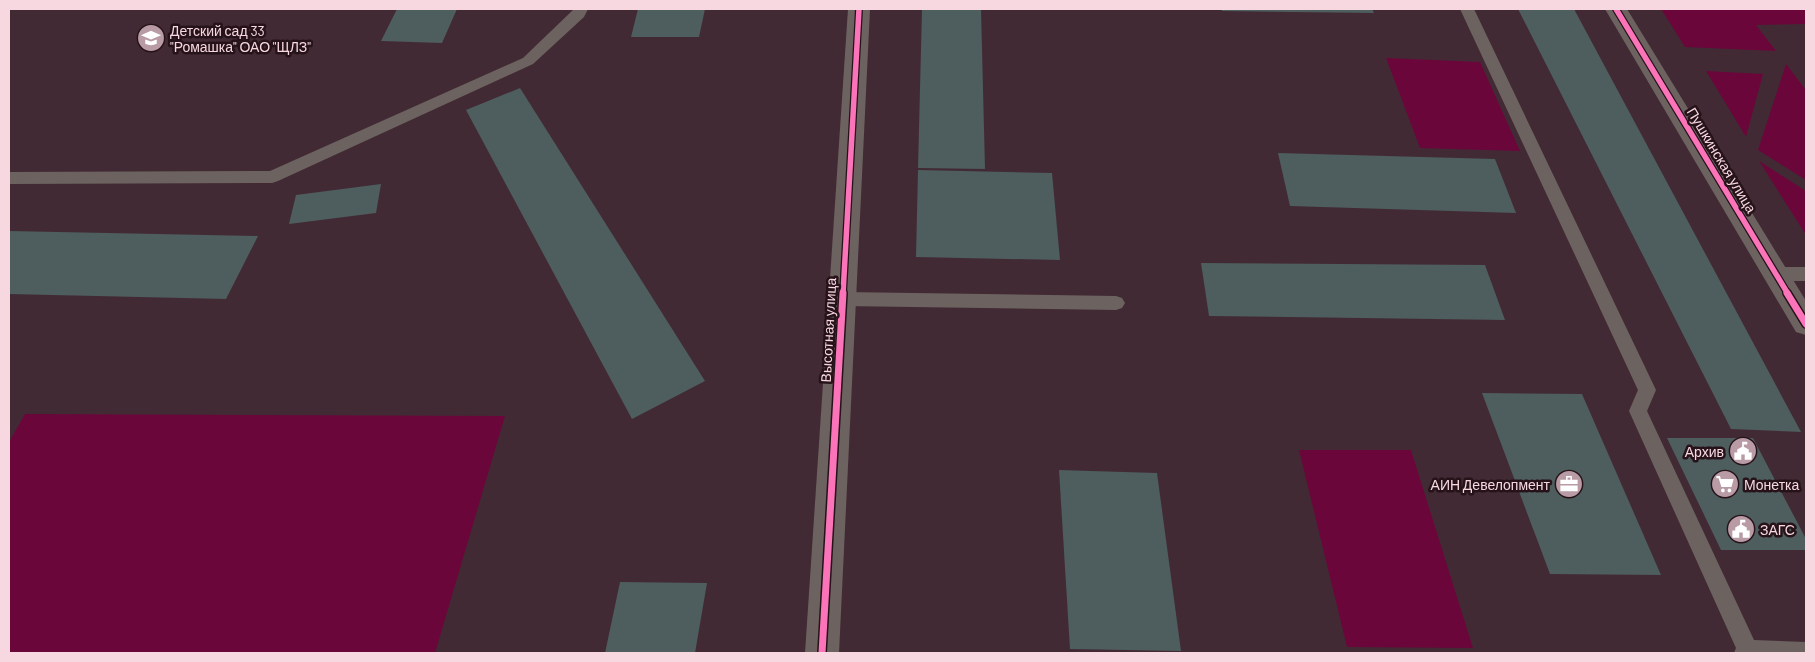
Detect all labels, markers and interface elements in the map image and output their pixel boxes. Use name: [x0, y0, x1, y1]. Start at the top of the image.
place label: Детский сад 33 "Ромашка" ОАО "ЩЛЗ": [170, 22, 311, 55]
school or university icon: Детский сад 33 "Ромашка" ОАО "ЩЛЗ": [136, 23, 166, 53]
street label: Пушкинская улица: [1684, 104, 1760, 216]
street label: Высотная улица: [817, 277, 839, 383]
public building icon: Архив: [1728, 436, 1758, 466]
place label: Архив: [1685, 443, 1724, 460]
office icon: АИН Девелопмент: [1554, 469, 1584, 499]
supermarket icon: Монетка: [1710, 469, 1740, 499]
place label: АИН Девелопмент: [1431, 476, 1551, 493]
place label: Монетка: [1744, 476, 1800, 493]
public building icon: ЗАГС: [1726, 514, 1756, 544]
place label: ЗАГС: [1760, 521, 1795, 538]

